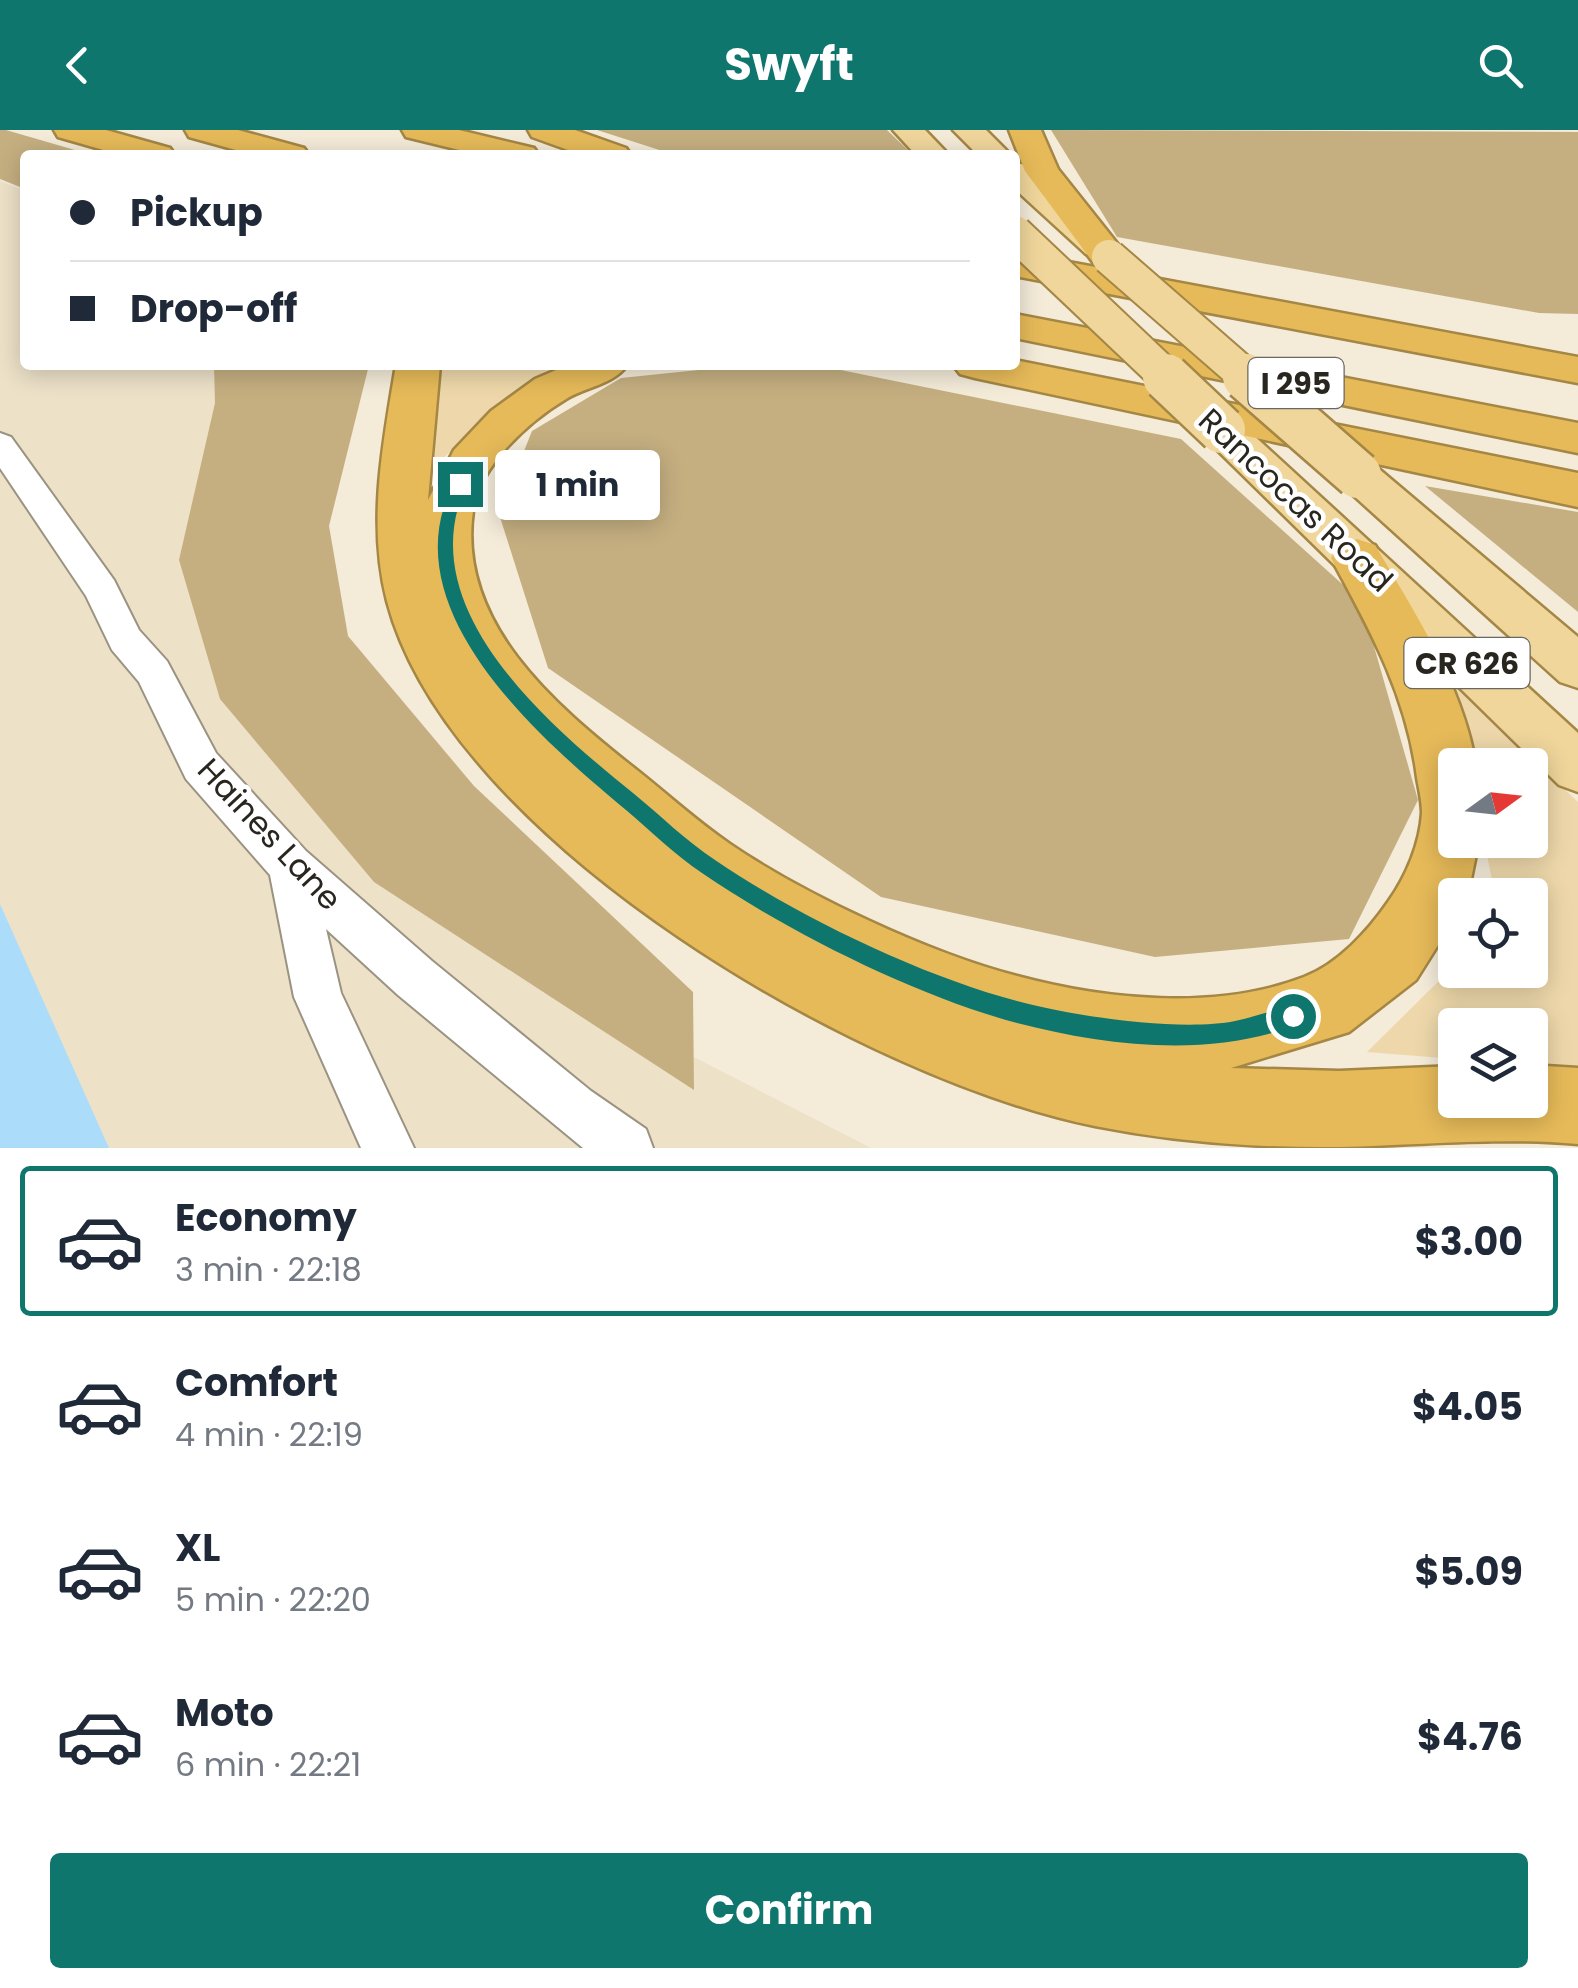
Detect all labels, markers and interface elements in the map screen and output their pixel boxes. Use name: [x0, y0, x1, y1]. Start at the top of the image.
text: Swyft: [724, 33, 854, 96]
icon: back: [50, 38, 105, 93]
icon: search: [1473, 38, 1528, 93]
text: Pickup: [130, 186, 263, 239]
text: Drop-off: [130, 282, 298, 335]
road number: I 295: [1248, 358, 1344, 408]
street label: Rancocas Road: [1189, 398, 1403, 602]
callout: 1 min: [495, 449, 660, 519]
route end: [438, 462, 483, 507]
text: 1 min: [536, 462, 619, 507]
road number: CR 626: [1404, 638, 1530, 688]
street label: Haines Lane: [188, 748, 352, 920]
north arrow: [1438, 748, 1548, 858]
map controls: [1438, 748, 1548, 1118]
button: locate: [1438, 878, 1548, 988]
route start: [1271, 994, 1316, 1039]
button: layers: [1438, 1008, 1548, 1118]
text: Economy: [175, 1191, 357, 1244]
icon: car: [55, 1196, 145, 1286]
text: $3.00: [1415, 1215, 1523, 1268]
text: 3 min · 22:18: [175, 1247, 362, 1292]
text: Comfort: [175, 1356, 338, 1409]
icon: car: [55, 1361, 145, 1451]
text: $4.05: [1412, 1380, 1523, 1433]
text: 4 min · 22:19: [175, 1412, 363, 1457]
text: XL: [175, 1521, 220, 1574]
icon: car: [55, 1526, 145, 1616]
text: $5.09: [1414, 1545, 1523, 1598]
text: 5 min · 22:20: [175, 1577, 371, 1622]
text: Moto: [175, 1686, 274, 1739]
icon: car: [55, 1691, 145, 1781]
text: $4.76: [1417, 1710, 1523, 1763]
text: 6 min · 22:21: [175, 1742, 361, 1787]
button: Confirm: [50, 1853, 1528, 1968]

